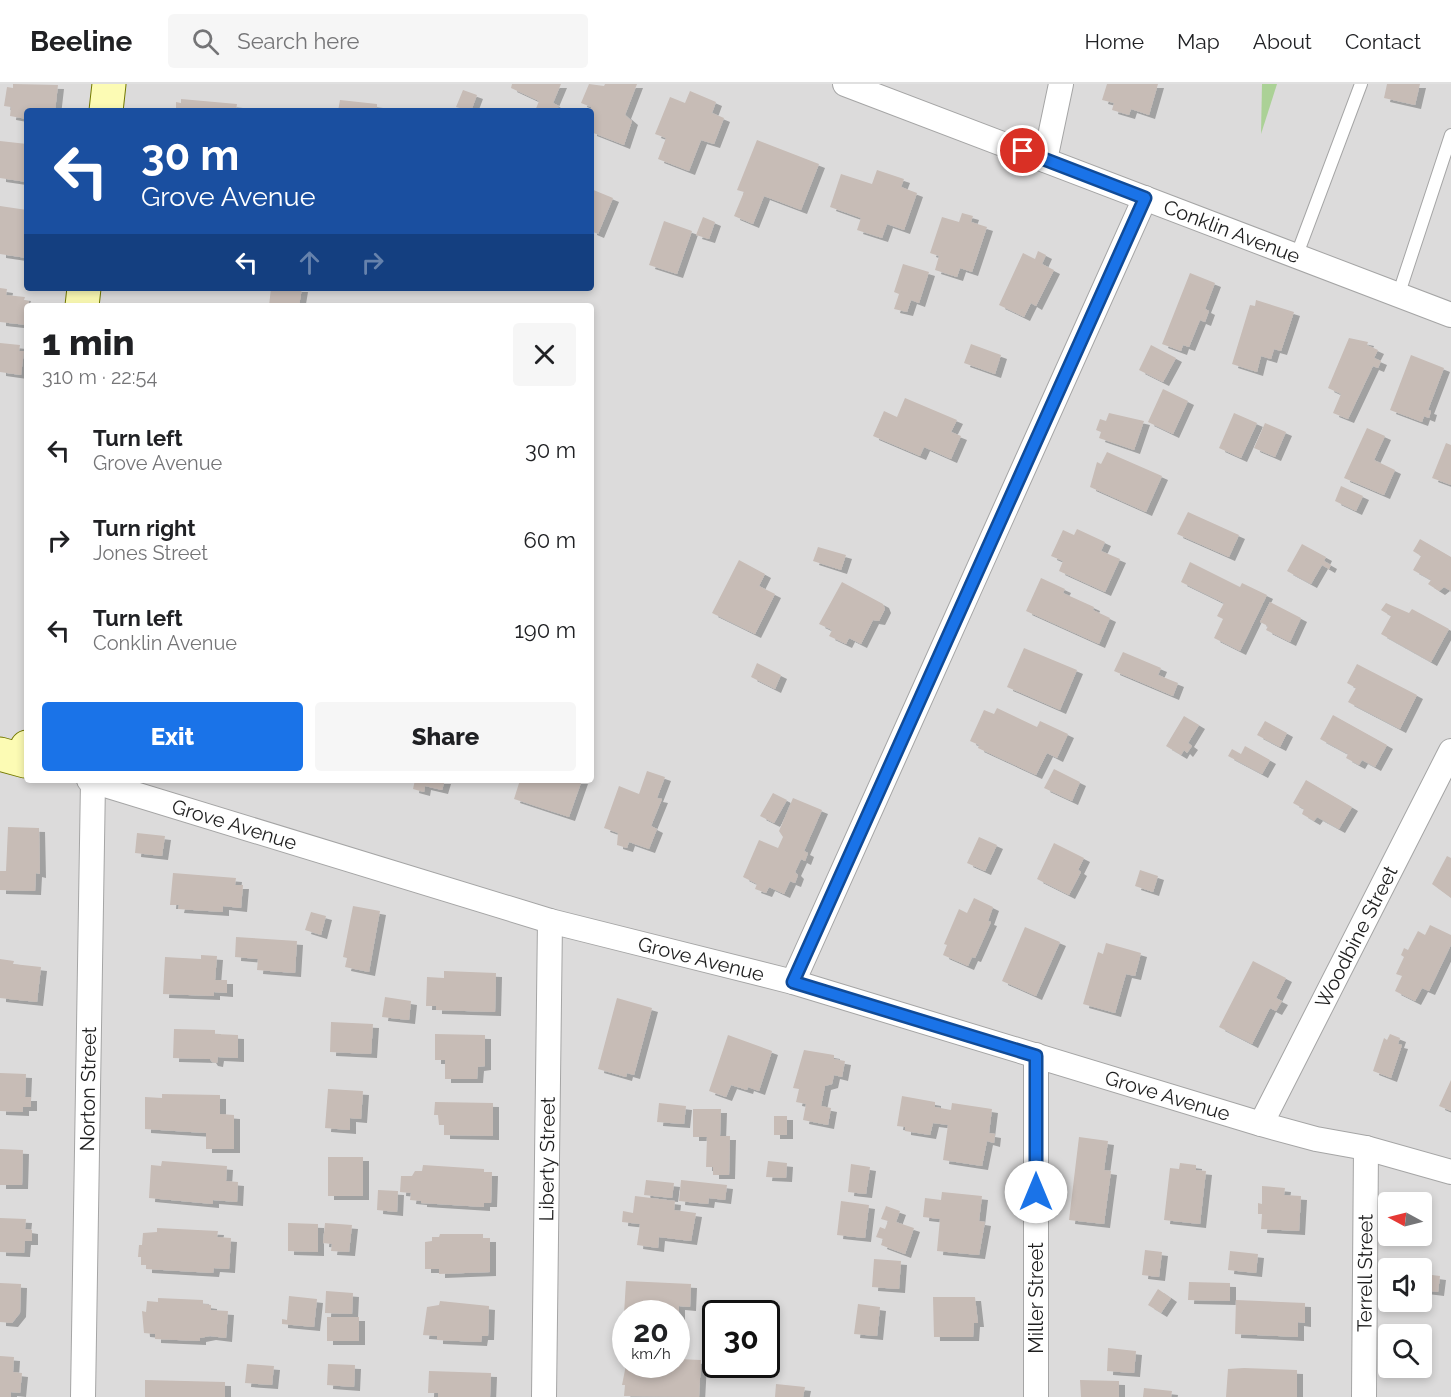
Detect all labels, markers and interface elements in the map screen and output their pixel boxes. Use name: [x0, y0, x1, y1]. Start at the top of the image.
search box: [168, 14, 588, 68]
text: Beeline: [30, 25, 132, 58]
icon: search: [189, 25, 222, 58]
text: Search here: [237, 28, 359, 54]
text: Home: [1085, 29, 1144, 54]
text: Map: [1177, 29, 1220, 54]
text: About: [1253, 29, 1312, 54]
text: Contact: [1345, 29, 1421, 54]
pin: [997, 125, 1048, 176]
text: 30 m: [141, 131, 239, 180]
icon: left: [42, 132, 120, 210]
icon: arrive: [1006, 134, 1039, 167]
text: Grove Avenue: [141, 181, 316, 212]
street label: Conklin Avenue: [1160, 195, 1304, 268]
icon: left: [230, 246, 263, 279]
icon: ahead: [293, 246, 326, 279]
icon: right: [356, 246, 389, 279]
text: 1 min: [42, 321, 134, 363]
button: close: [513, 323, 576, 386]
text: 310 m · 22:54: [42, 365, 157, 389]
text: Turn left: [93, 425, 183, 451]
icon: left: [42, 434, 75, 467]
text: 30 m: [525, 437, 576, 463]
text: Grove Avenue: [93, 451, 222, 475]
text: Turn right: [93, 515, 196, 541]
icon: right: [42, 524, 75, 557]
text: 60 m: [523, 527, 576, 553]
text: Jones Street: [93, 541, 208, 565]
text: Turn left: [93, 605, 183, 631]
icon: left: [42, 614, 75, 647]
text: 190 m: [514, 617, 576, 643]
text: Conklin Avenue: [93, 631, 237, 655]
button: Exit: [42, 702, 303, 771]
button: Share: [315, 702, 576, 771]
street label: Grove Avenue: [169, 794, 300, 855]
street label: Woodbine Street: [1310, 861, 1403, 1012]
street label: Grove Avenue: [636, 932, 767, 986]
street label: Norton Street: [75, 1026, 101, 1152]
street label: Grove Avenue: [1102, 1065, 1233, 1126]
street label: Liberty Street: [534, 1096, 560, 1222]
position arrow: [1004, 1160, 1068, 1224]
north arrow: [1378, 1192, 1432, 1246]
map controls: [1378, 1192, 1432, 1378]
street label: Terrell Street: [1353, 1214, 1377, 1332]
street label: Miller Street: [1024, 1242, 1048, 1354]
button: sound: [1378, 1258, 1432, 1312]
speed limit sign: 30: [702, 1300, 780, 1378]
text: 20: [633, 1314, 669, 1349]
button: search: [1378, 1324, 1432, 1378]
text: km/h: [631, 1345, 671, 1363]

